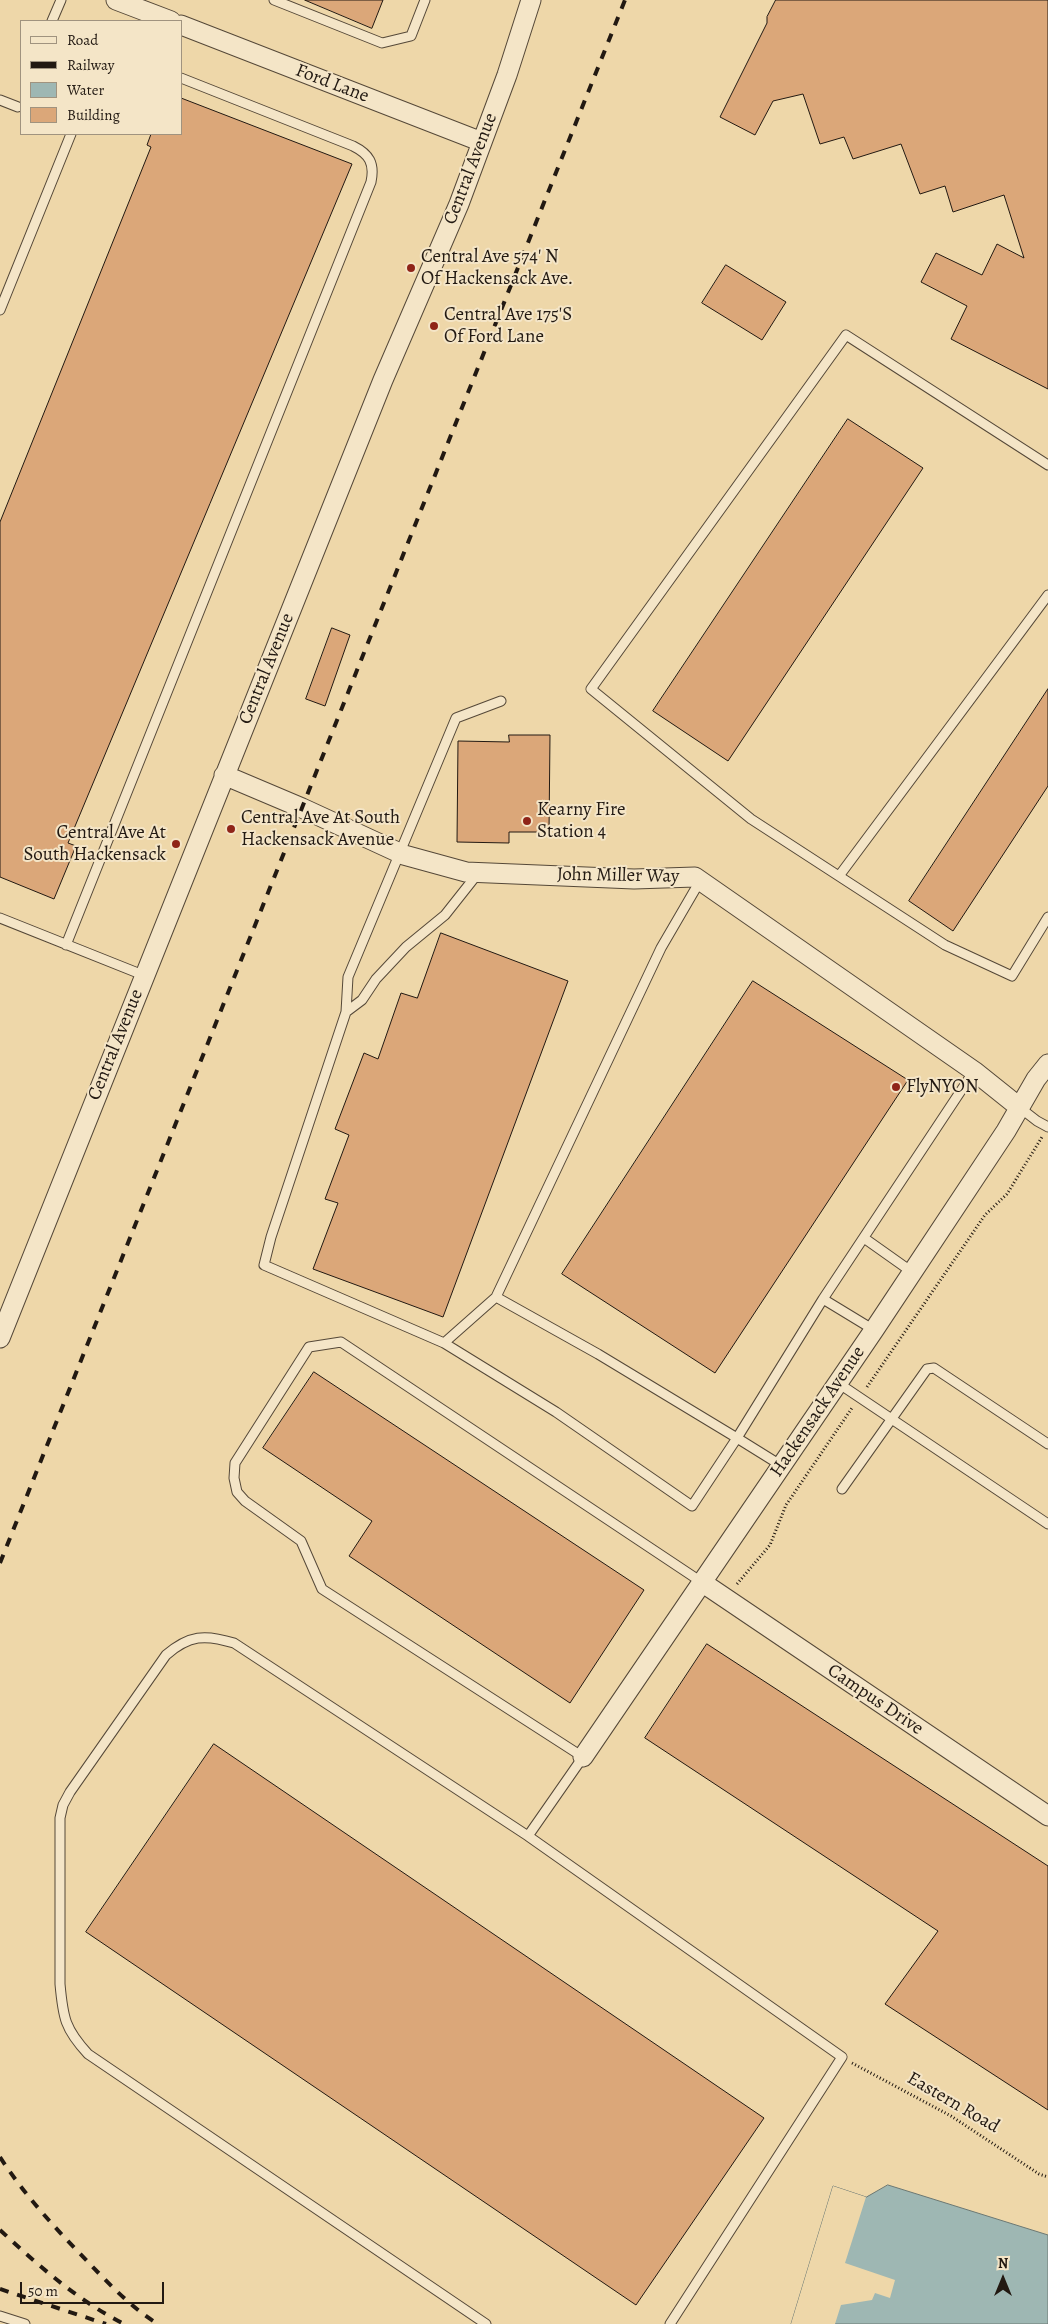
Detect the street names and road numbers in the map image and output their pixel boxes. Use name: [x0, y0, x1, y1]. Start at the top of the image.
street label: Ford Lane: [292, 60, 372, 108]
street label: Central Avenue: [439, 110, 503, 228]
street label: Central Avenue: [234, 610, 300, 728]
street label: John Miller Way: [557, 864, 679, 888]
street label: Central Avenue: [83, 986, 149, 1104]
street label: Hackensack Avenue: [766, 1342, 870, 1482]
street label: Campus Drive: [823, 1660, 927, 1740]
street label: Eastern Road: [903, 2067, 1003, 2139]

